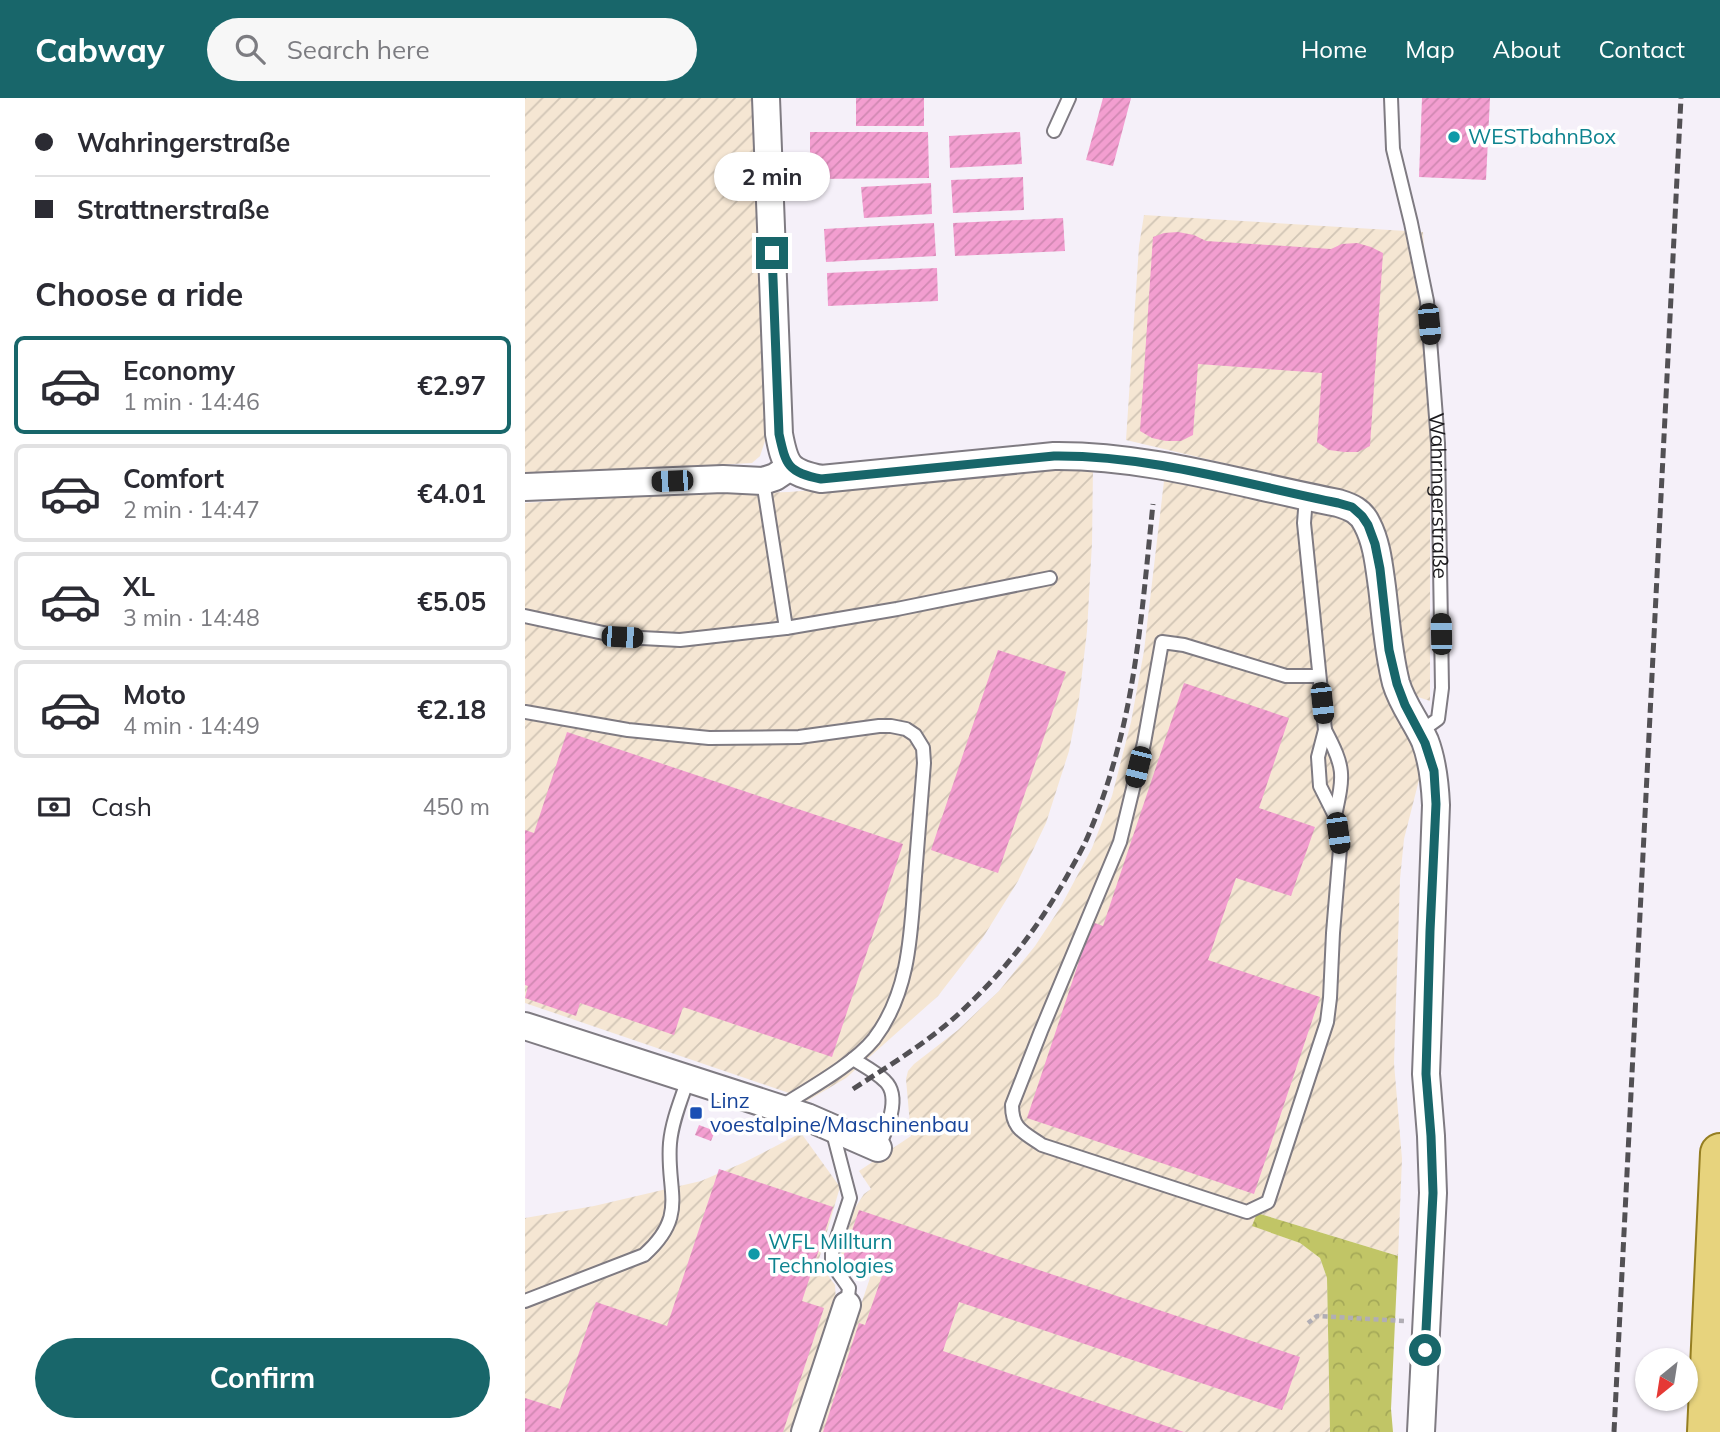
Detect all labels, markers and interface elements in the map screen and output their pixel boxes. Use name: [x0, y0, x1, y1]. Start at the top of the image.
search box: [207, 18, 697, 81]
text: Cabway: [35, 29, 165, 70]
icon: search: [231, 30, 269, 68]
text: Search here: [287, 33, 430, 66]
text: Home: [1301, 34, 1367, 64]
text: Map: [1405, 34, 1455, 64]
text: About: [1493, 34, 1561, 64]
text: Contact: [1599, 34, 1685, 64]
place label: WESTbahnBox: [1468, 123, 1616, 149]
text: Wahringerstraße: [77, 126, 290, 159]
marker: WESTbahnBox: [1446, 129, 1462, 145]
callout: 2 min: [714, 152, 830, 200]
text: 2 min: [742, 162, 802, 191]
text: Strattnerstraße: [77, 193, 269, 226]
route end: [756, 237, 788, 269]
text: Choose a ride: [35, 274, 243, 314]
car: [1417, 302, 1442, 346]
icon: car: [39, 354, 102, 417]
text: Economy: [123, 354, 235, 387]
text: €2.97: [417, 369, 486, 402]
text: 1 min · 14:46: [123, 387, 260, 416]
street label: Wahringerstraße: [1424, 412, 1454, 579]
icon: car: [39, 462, 102, 525]
text: Comfort: [123, 462, 224, 495]
car: [651, 470, 694, 492]
text: €4.01: [417, 477, 486, 510]
text: 2 min · 14:47: [123, 495, 260, 524]
icon: car: [39, 570, 102, 633]
text: XL: [123, 570, 155, 603]
text: €5.05: [417, 585, 486, 618]
text: 3 min · 14:48: [123, 603, 260, 632]
car: [1431, 613, 1452, 655]
car: [601, 625, 644, 649]
icon: car: [39, 678, 102, 741]
text: Moto: [123, 678, 186, 711]
car: [1310, 681, 1335, 725]
text: €2.18: [417, 693, 486, 726]
text: 4 min · 14:49: [123, 711, 260, 740]
car: [1123, 744, 1154, 790]
icon: cash: [35, 788, 73, 826]
text: Cash: [91, 790, 152, 823]
text: 450 m: [422, 792, 490, 821]
car: [1325, 811, 1352, 855]
place label: Linz voestalpine/Maschinenbau: [710, 1087, 969, 1137]
marker: Linz voestalpine/Maschinenbau: [688, 1105, 704, 1121]
place label: WFL Millturn Technologies: [768, 1228, 894, 1278]
marker: WFL Millturn Technologies: [746, 1246, 762, 1262]
route start: [1409, 1334, 1441, 1366]
button: Confirm: [35, 1338, 490, 1418]
north arrow: [1635, 1348, 1697, 1410]
map controls: [1635, 1348, 1698, 1411]

